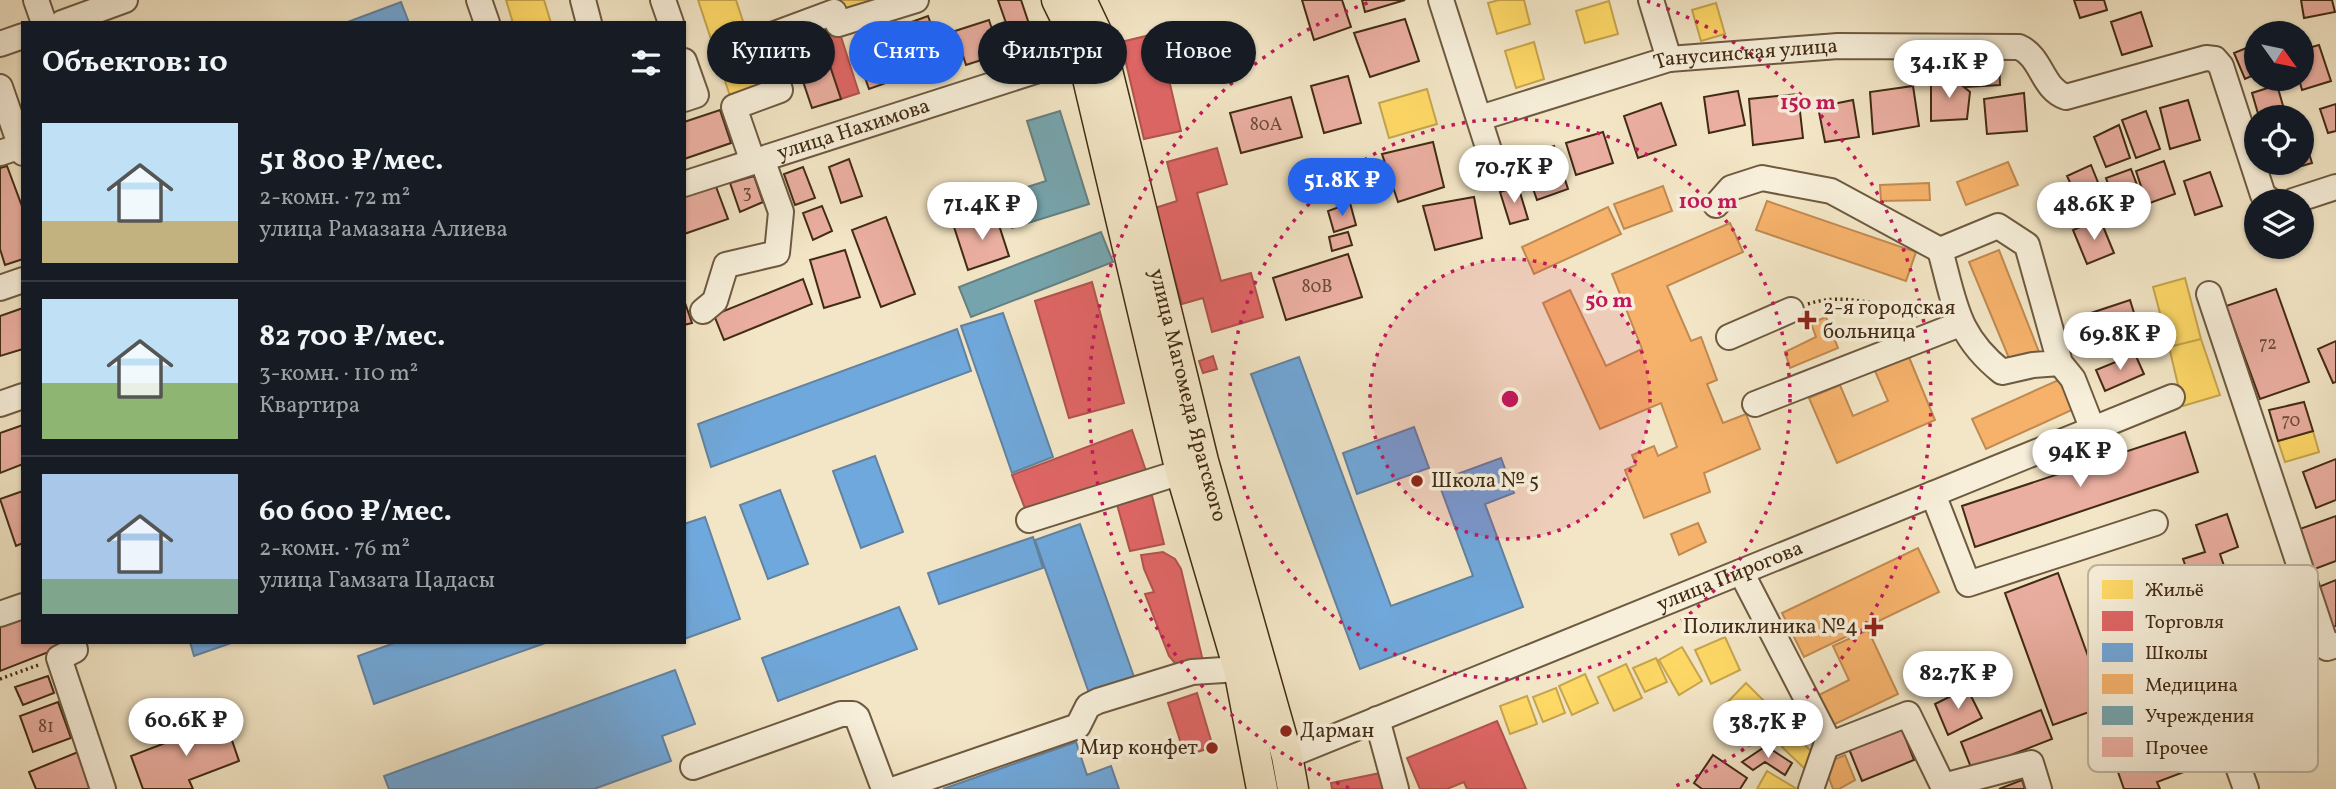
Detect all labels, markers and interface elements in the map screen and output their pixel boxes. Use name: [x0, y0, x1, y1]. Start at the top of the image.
chip: Купить: [707, 21, 835, 84]
chip: Снять: [849, 21, 964, 84]
chip: Фильтры: [978, 21, 1127, 84]
chip: Новое: [1141, 21, 1256, 84]
north arrow: [2244, 21, 2314, 91]
map controls: [2244, 21, 2314, 259]
street label: Танусинская улица: [1650, 32, 1839, 77]
pin: 34.1K ₽: [1884, 41, 2014, 100]
text: Объектов: 10: [42, 42, 228, 84]
icon: filters: [627, 44, 665, 82]
text: 34.1K ₽: [1910, 47, 1988, 79]
text: 150 m: [1780, 89, 1836, 118]
street label: улица Нахимова: [773, 91, 934, 168]
button: locate: [2244, 105, 2314, 175]
house number: 80А: [1250, 113, 1283, 138]
text: 51 800 ₽/мес.: [259, 140, 443, 182]
pin: 70.7K ₽: [1449, 146, 1579, 205]
icon: home: [98, 151, 182, 235]
text: 70.7K ₽: [1475, 152, 1553, 184]
pin: 51.8K ₽: [1277, 158, 1407, 218]
text: 51.8K ₽: [1304, 165, 1380, 197]
house number: 3: [742, 181, 752, 206]
text: 2-комн. · 72 m²: [259, 182, 410, 214]
pin: 71.4K ₽: [917, 182, 1047, 242]
pin: 48.6K ₽: [2029, 182, 2159, 242]
text: 100 m: [1678, 188, 1738, 217]
text: 71.4K ₽: [943, 189, 1021, 221]
text: 48.6K ₽: [2053, 189, 2135, 221]
button: layers: [2244, 189, 2314, 259]
text: улица Рамазана Алиева: [259, 214, 508, 246]
street label: улица Магомеда Ярагского: [1142, 266, 1234, 525]
house number: 80В: [1301, 275, 1333, 300]
text: 50 m: [1585, 287, 1633, 316]
place label: 2-я городская больница: [1823, 294, 1955, 347]
marker: 2-я городская больница: [1797, 310, 1817, 330]
pin: 69.8K ₽: [2055, 312, 2185, 372]
text: 82 700 ₽/мес.: [259, 316, 446, 358]
text: 69.8K ₽: [2079, 319, 2161, 351]
icon: home: [98, 327, 182, 411]
house number: 72: [2259, 332, 2277, 357]
text: 3-комн. · 110 m²: [259, 358, 418, 390]
centre of rings: [1498, 387, 1522, 411]
text: Квартира: [259, 390, 360, 422]
house number: 70: [2282, 409, 2301, 434]
pin: 94K ₽: [2031, 430, 2129, 489]
text: 94K ₽: [2048, 436, 2112, 468]
place label: Школа № 5: [1431, 467, 1539, 496]
marker: Школа № 5: [1409, 473, 1425, 489]
text: 60 600 ₽/мес.: [259, 491, 452, 533]
icon: home: [98, 502, 182, 586]
text: 2-комн. · 76 m²: [259, 533, 410, 565]
street label: улица Пирогова: [1652, 534, 1807, 619]
text: улица Гамзата Цадасы: [259, 565, 495, 597]
legend: [2088, 565, 2318, 772]
text: Жильё: [2145, 578, 2204, 604]
text: Торговля: [2145, 610, 2224, 636]
place label: Поликлиника №4: [1683, 613, 1858, 642]
marker: Поликлиника №4: [1864, 617, 1884, 637]
text: Школы: [2145, 641, 2208, 667]
pin: 82.7K ₽: [1893, 652, 2023, 711]
text: 82.7K ₽: [1919, 658, 1997, 690]
text: Медицина: [2145, 673, 2238, 699]
pin: 60.6K ₽: [121, 698, 251, 758]
pin: 38.7K ₽: [1703, 700, 1833, 760]
text: Учреждения: [2145, 704, 2254, 730]
text: 60.6K ₽: [145, 705, 227, 737]
text: 38.7K ₽: [1729, 707, 1807, 739]
house number: 81: [38, 715, 54, 740]
place label: Дарман: [1300, 717, 1375, 746]
marker: Дарман: [1278, 723, 1294, 739]
place label: Мир конфет: [1080, 734, 1198, 763]
text: Прочее: [2145, 736, 2208, 762]
marker: Мир конфет: [1204, 740, 1220, 756]

